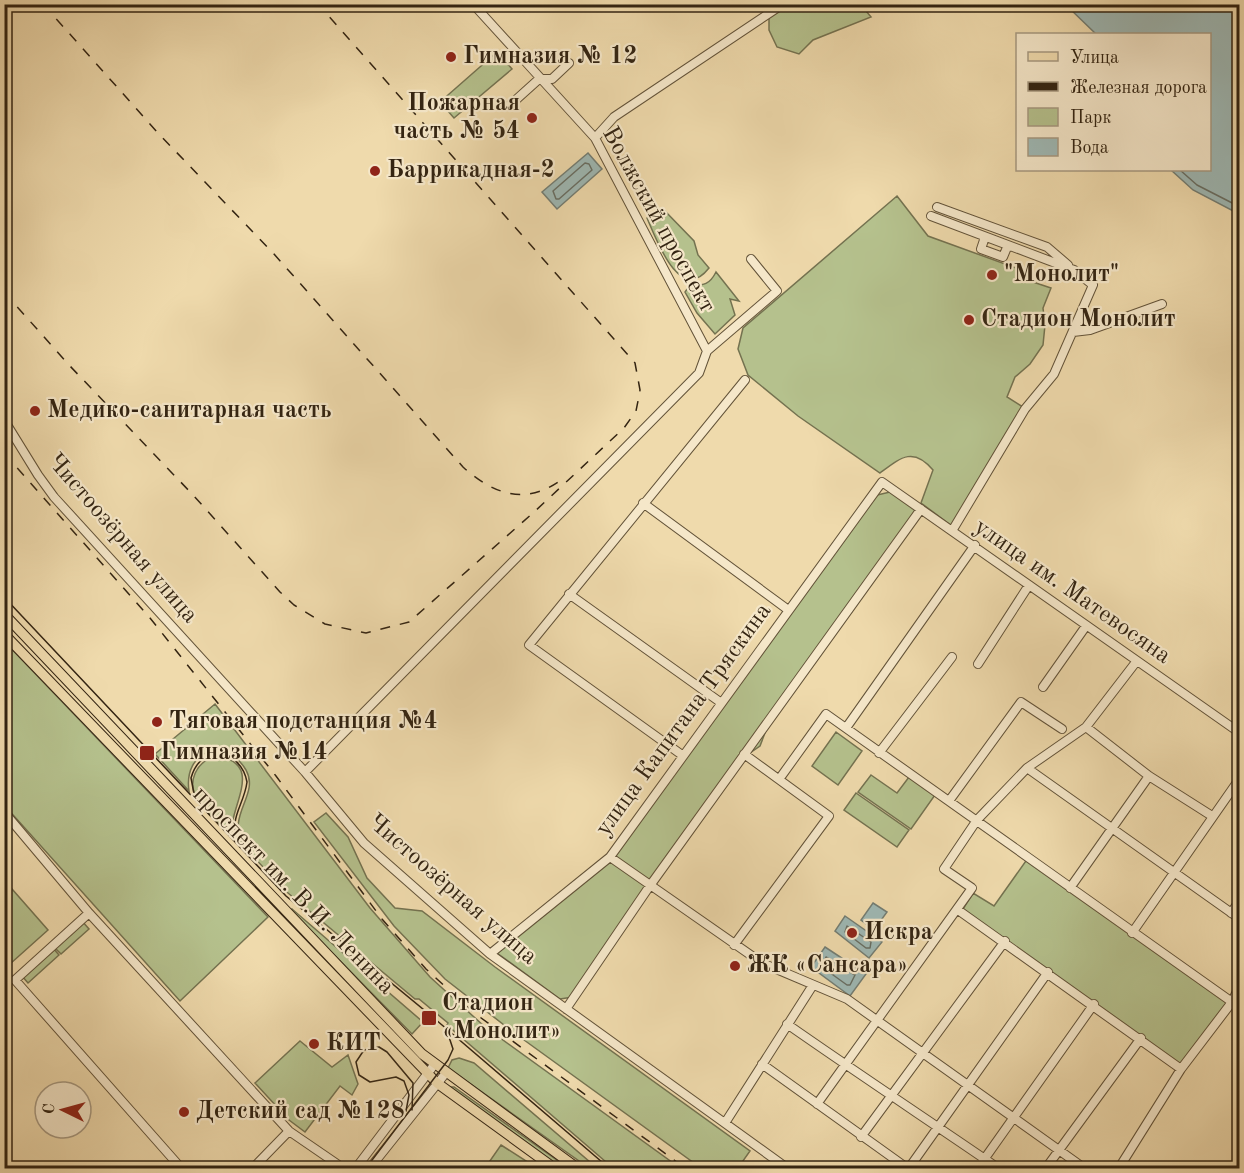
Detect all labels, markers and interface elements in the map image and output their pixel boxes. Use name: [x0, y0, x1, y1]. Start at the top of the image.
legend: [1016, 33, 1211, 171]
place label: Гимназия № 12: [463, 45, 637, 69]
text: Улица: [1070, 49, 1119, 67]
marker: Гимназия № 12: [444, 50, 458, 64]
text: Железная дорога: [1070, 79, 1207, 97]
place label: Пожарная часть № 54: [394, 92, 520, 144]
text: Парк: [1070, 109, 1111, 127]
marker: Пожарная часть № 54: [525, 111, 539, 125]
street label: Волжский проспект: [597, 123, 719, 317]
text: Вода: [1070, 139, 1109, 157]
place label: Баррикадная-2: [387, 159, 555, 183]
marker: Баррикадная-2: [368, 164, 382, 178]
place label: "Монолит": [1004, 263, 1119, 287]
marker: "Монолит": [985, 268, 999, 282]
place label: Стадион Монолит: [981, 308, 1176, 332]
marker: Стадион Монолит: [962, 313, 976, 327]
place label: Медико-санитарная часть: [47, 399, 332, 423]
marker: Медико-санитарная часть: [28, 404, 42, 418]
street label: Чистоозёрная улица: [42, 450, 202, 628]
street label: улица им. Матевосяна: [969, 515, 1175, 669]
street label: улица Капитана Тряскина: [592, 599, 776, 841]
place label: Тяговая подстанция №4: [169, 710, 438, 734]
marker: Тяговая подстанция №4: [150, 715, 164, 729]
place label: Гимназия №14: [160, 741, 328, 765]
marker: Гимназия №14: [138, 744, 156, 762]
street label: проспект им. В.И. Ленина: [188, 783, 398, 1000]
street label: Чистоозёрная улица: [363, 810, 541, 970]
place label: Искра: [864, 921, 933, 945]
marker: Искра: [845, 926, 859, 940]
place label: ЖК «Сансара»: [747, 954, 908, 978]
marker: ЖК «Сансара»: [728, 959, 742, 973]
place label: Стадион «Монолит»: [442, 992, 561, 1044]
marker: Стадион «Монолит»: [420, 1009, 438, 1027]
place label: КИТ: [326, 1032, 381, 1056]
marker: КИТ: [307, 1037, 321, 1051]
north arrow: [33, 1080, 93, 1140]
place label: Детский сад №128: [196, 1100, 405, 1124]
text: С: [42, 1103, 58, 1115]
marker: Детский сад №128: [177, 1105, 191, 1119]

